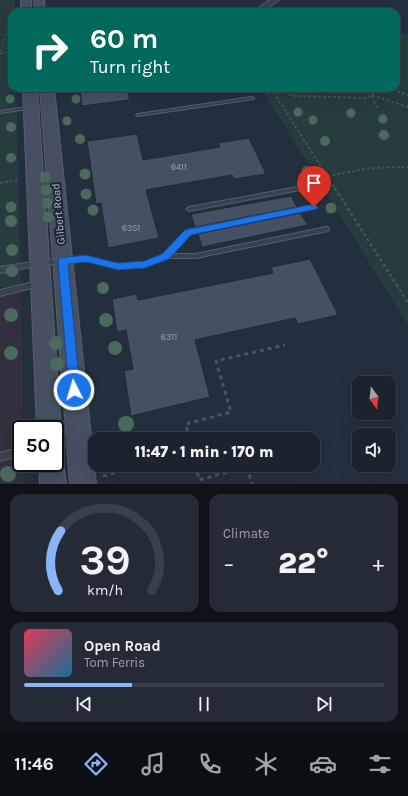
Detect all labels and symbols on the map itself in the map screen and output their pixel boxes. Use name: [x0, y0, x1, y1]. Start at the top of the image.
house number: 6411: [171, 162, 187, 172]
pin: [297, 166, 331, 207]
street label: Gilbert Road: [49, 183, 68, 245]
house number: 6351: [122, 223, 140, 233]
house number: 6311: [161, 332, 177, 342]
position arrow: [53, 369, 95, 411]
north arrow: [352, 376, 396, 420]
speed limit sign: 50: [12, 420, 64, 472]

